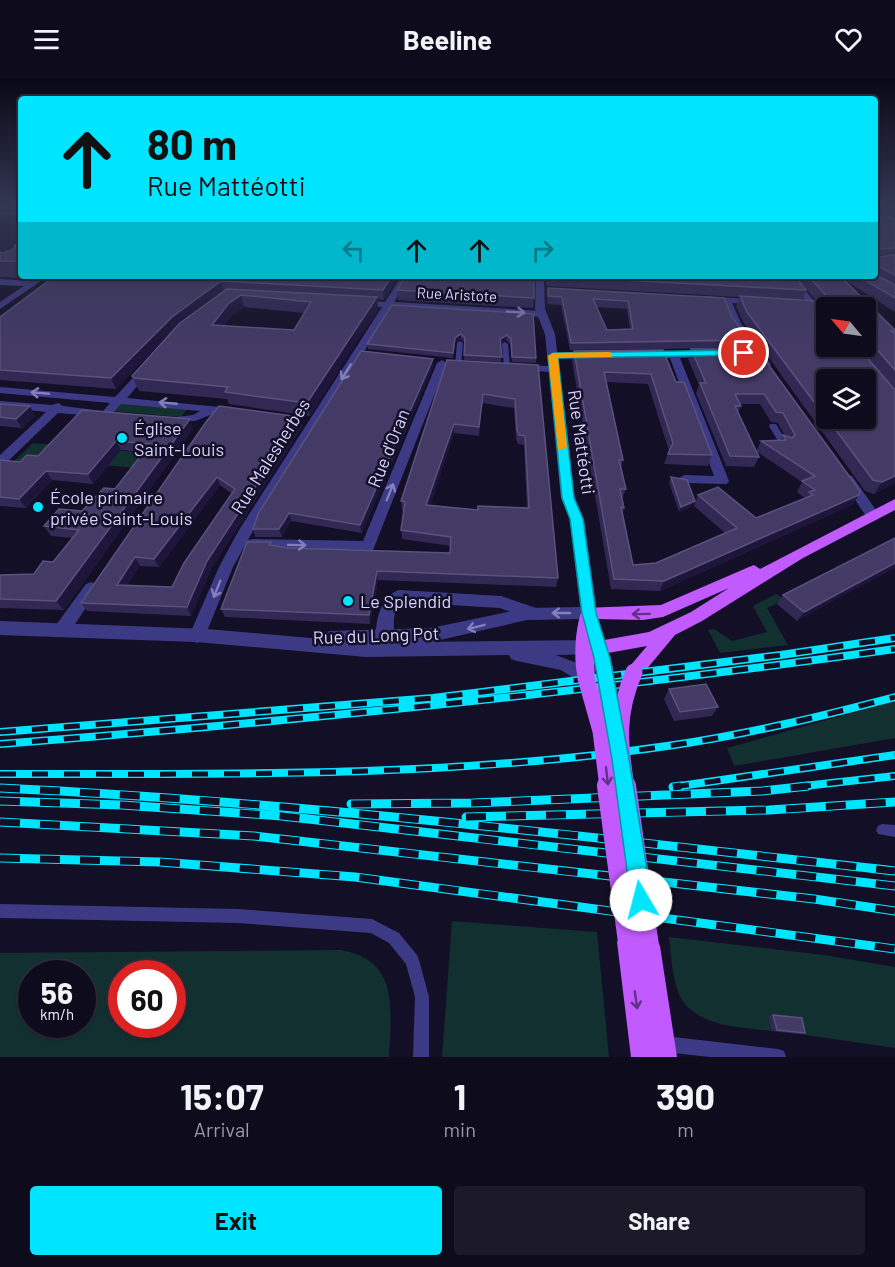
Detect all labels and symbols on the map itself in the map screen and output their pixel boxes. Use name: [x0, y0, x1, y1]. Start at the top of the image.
street label: Rue Aristote: [416, 283, 498, 305]
north arrow: [816, 297, 876, 357]
one-way arrow: [506, 307, 526, 318]
pin: [718, 327, 769, 378]
one-way arrow: [340, 363, 352, 380]
one-way arrow: [30, 387, 50, 398]
street label: Rue Mattéotti: [564, 388, 600, 496]
street label: Rue Malesherbes: [226, 394, 314, 518]
one-way arrow: [158, 397, 178, 408]
street label: Rue d'Oran: [362, 406, 414, 490]
place label: Église Saint-Louis: [134, 417, 224, 460]
marker: Église Saint-Louis: [115, 431, 129, 445]
one-way arrow: [385, 483, 396, 501]
place label: École primaire privée Saint-Louis: [50, 486, 192, 529]
marker: École primaire privée Saint-Louis: [31, 500, 45, 514]
one-way arrow: [286, 539, 306, 551]
one-way arrow: [211, 580, 222, 598]
place label: Le Splendid: [360, 590, 451, 612]
marker: Le Splendid: [341, 594, 355, 608]
one-way arrow: [551, 607, 571, 619]
one-way arrow: [631, 608, 651, 619]
one-way arrow: [467, 621, 486, 633]
street label: Rue du Long Pot: [312, 622, 440, 648]
one-way arrow: [602, 766, 613, 786]
position arrow: [609, 868, 673, 932]
speed limit sign: 60: [108, 960, 186, 1038]
one-way arrow: [631, 989, 642, 1009]

